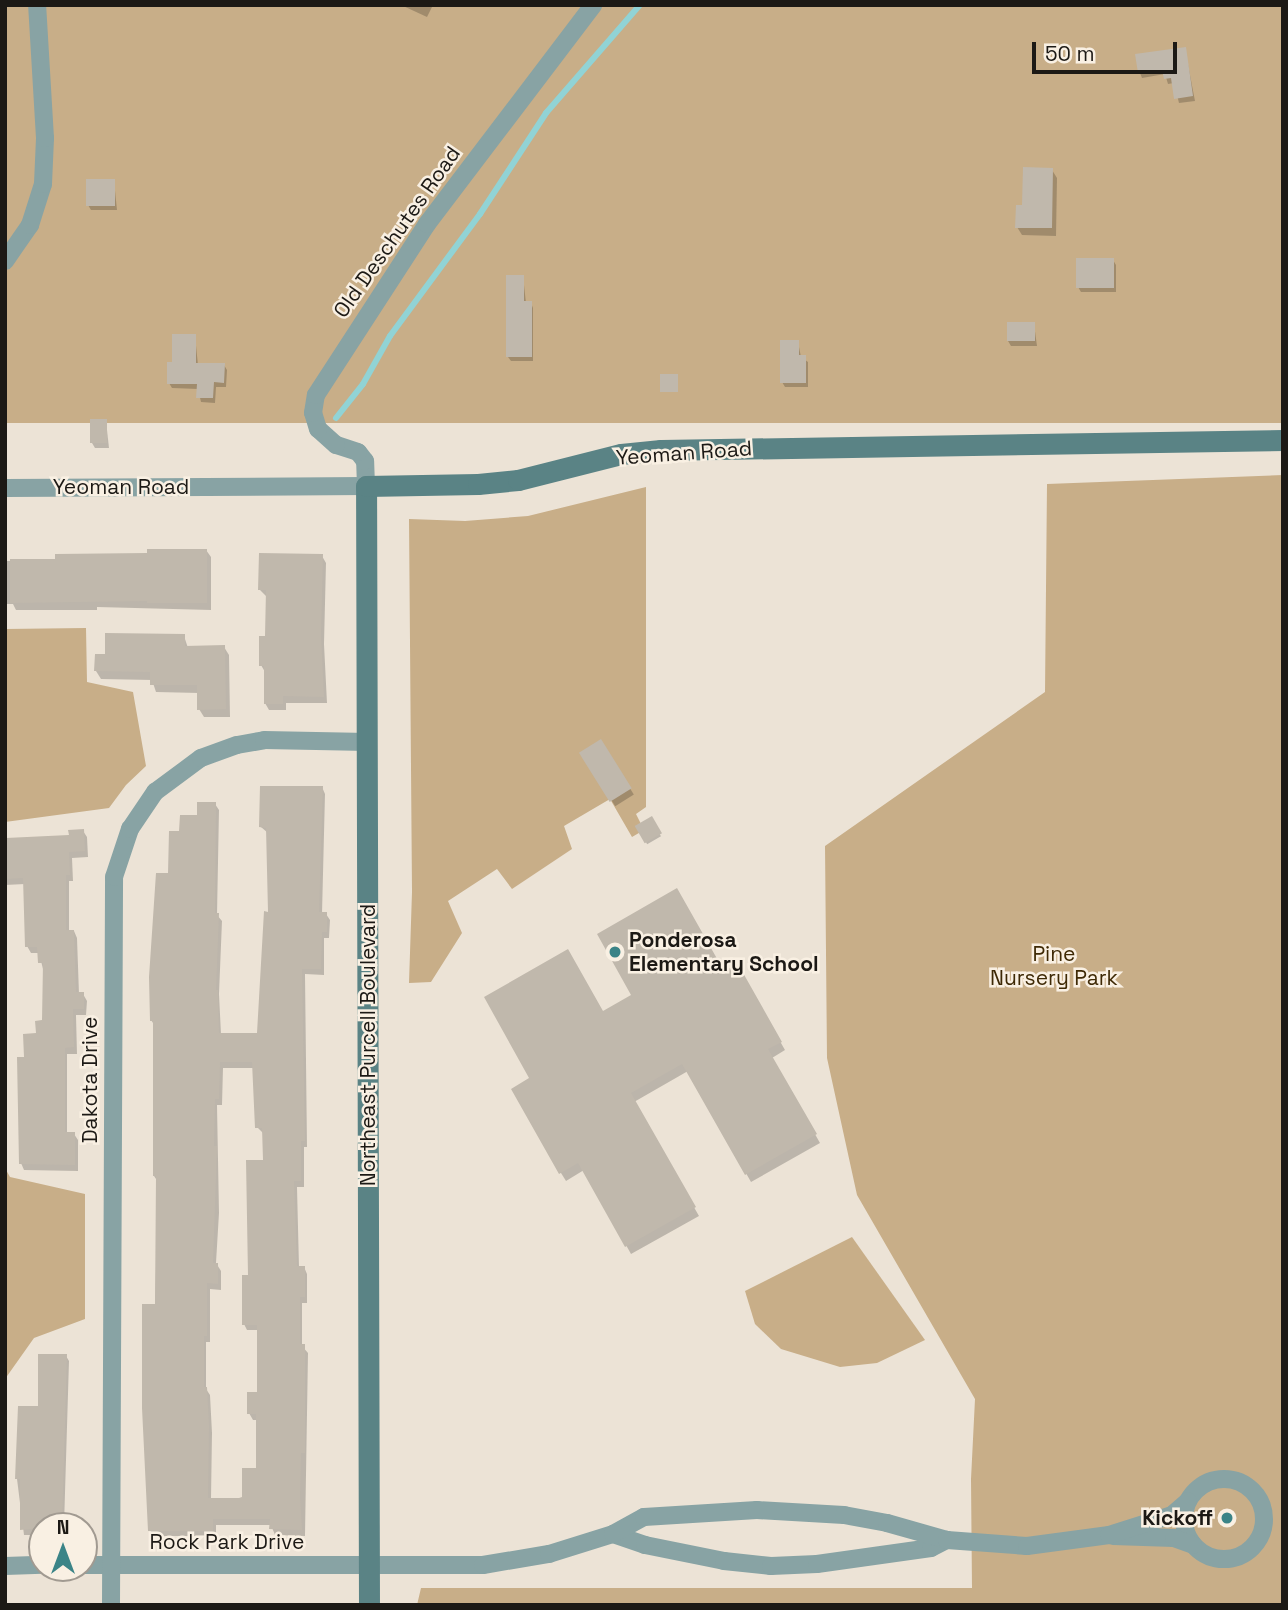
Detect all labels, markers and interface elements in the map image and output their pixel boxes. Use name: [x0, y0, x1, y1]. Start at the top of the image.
scale bar: [1036, 28, 1181, 72]
text: 50 m: [1045, 40, 1095, 67]
street label: Old Deschutes Road: [328, 141, 466, 323]
street label: Yeoman Road: [615, 436, 753, 470]
street label: Yeoman Road: [53, 474, 189, 500]
street label: Northeast Purcell Boulevard: [355, 904, 381, 1186]
place label: Ponderosa Elementary School: [629, 927, 819, 977]
park label: Pine Nursery Park: [990, 941, 1118, 991]
marker: Ponderosa Elementary School: [607, 944, 623, 960]
street label: Dakota Drive: [77, 1017, 103, 1143]
place label: Kickoff: [1142, 1505, 1213, 1531]
marker: Kickoff: [1219, 1510, 1235, 1526]
north arrow: [28, 1512, 98, 1582]
text: N: [57, 1515, 69, 1540]
street label: Rock Park Drive: [150, 1529, 304, 1555]

